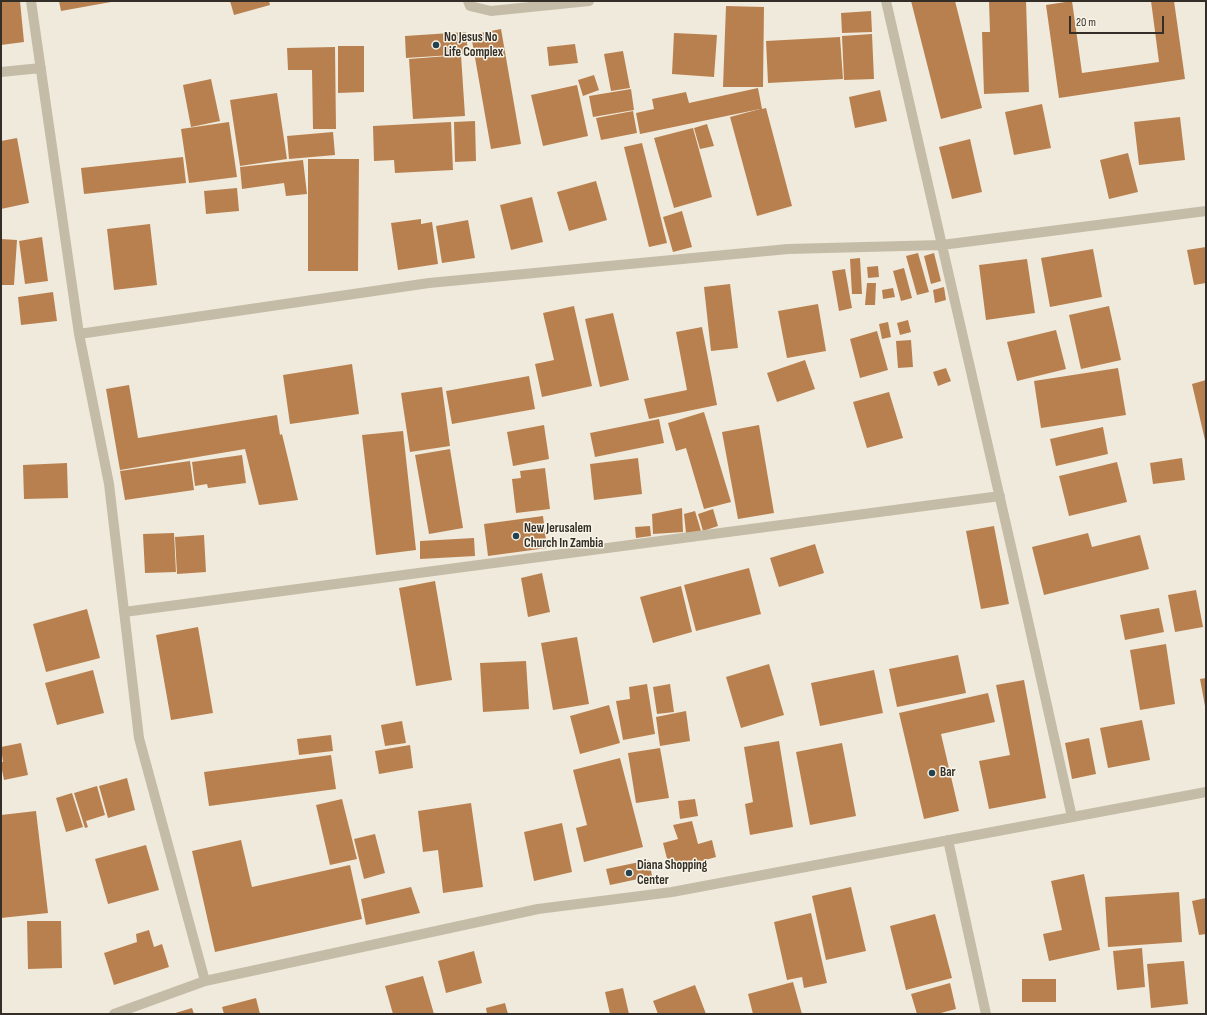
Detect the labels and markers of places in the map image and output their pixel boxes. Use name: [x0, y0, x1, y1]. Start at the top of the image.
place label: No Jesus No Life Complex: [444, 30, 503, 61]
marker: No Jesus No Life Complex: [431, 40, 441, 50]
place label: New Jerusalem Church In Zambia: [524, 521, 603, 552]
marker: New Jerusalem Church In Zambia: [511, 531, 521, 541]
place label: Bar: [940, 765, 956, 781]
marker: Bar: [927, 768, 937, 778]
place label: Diana Shopping Center: [637, 858, 707, 889]
marker: Diana Shopping Center: [624, 868, 634, 878]

